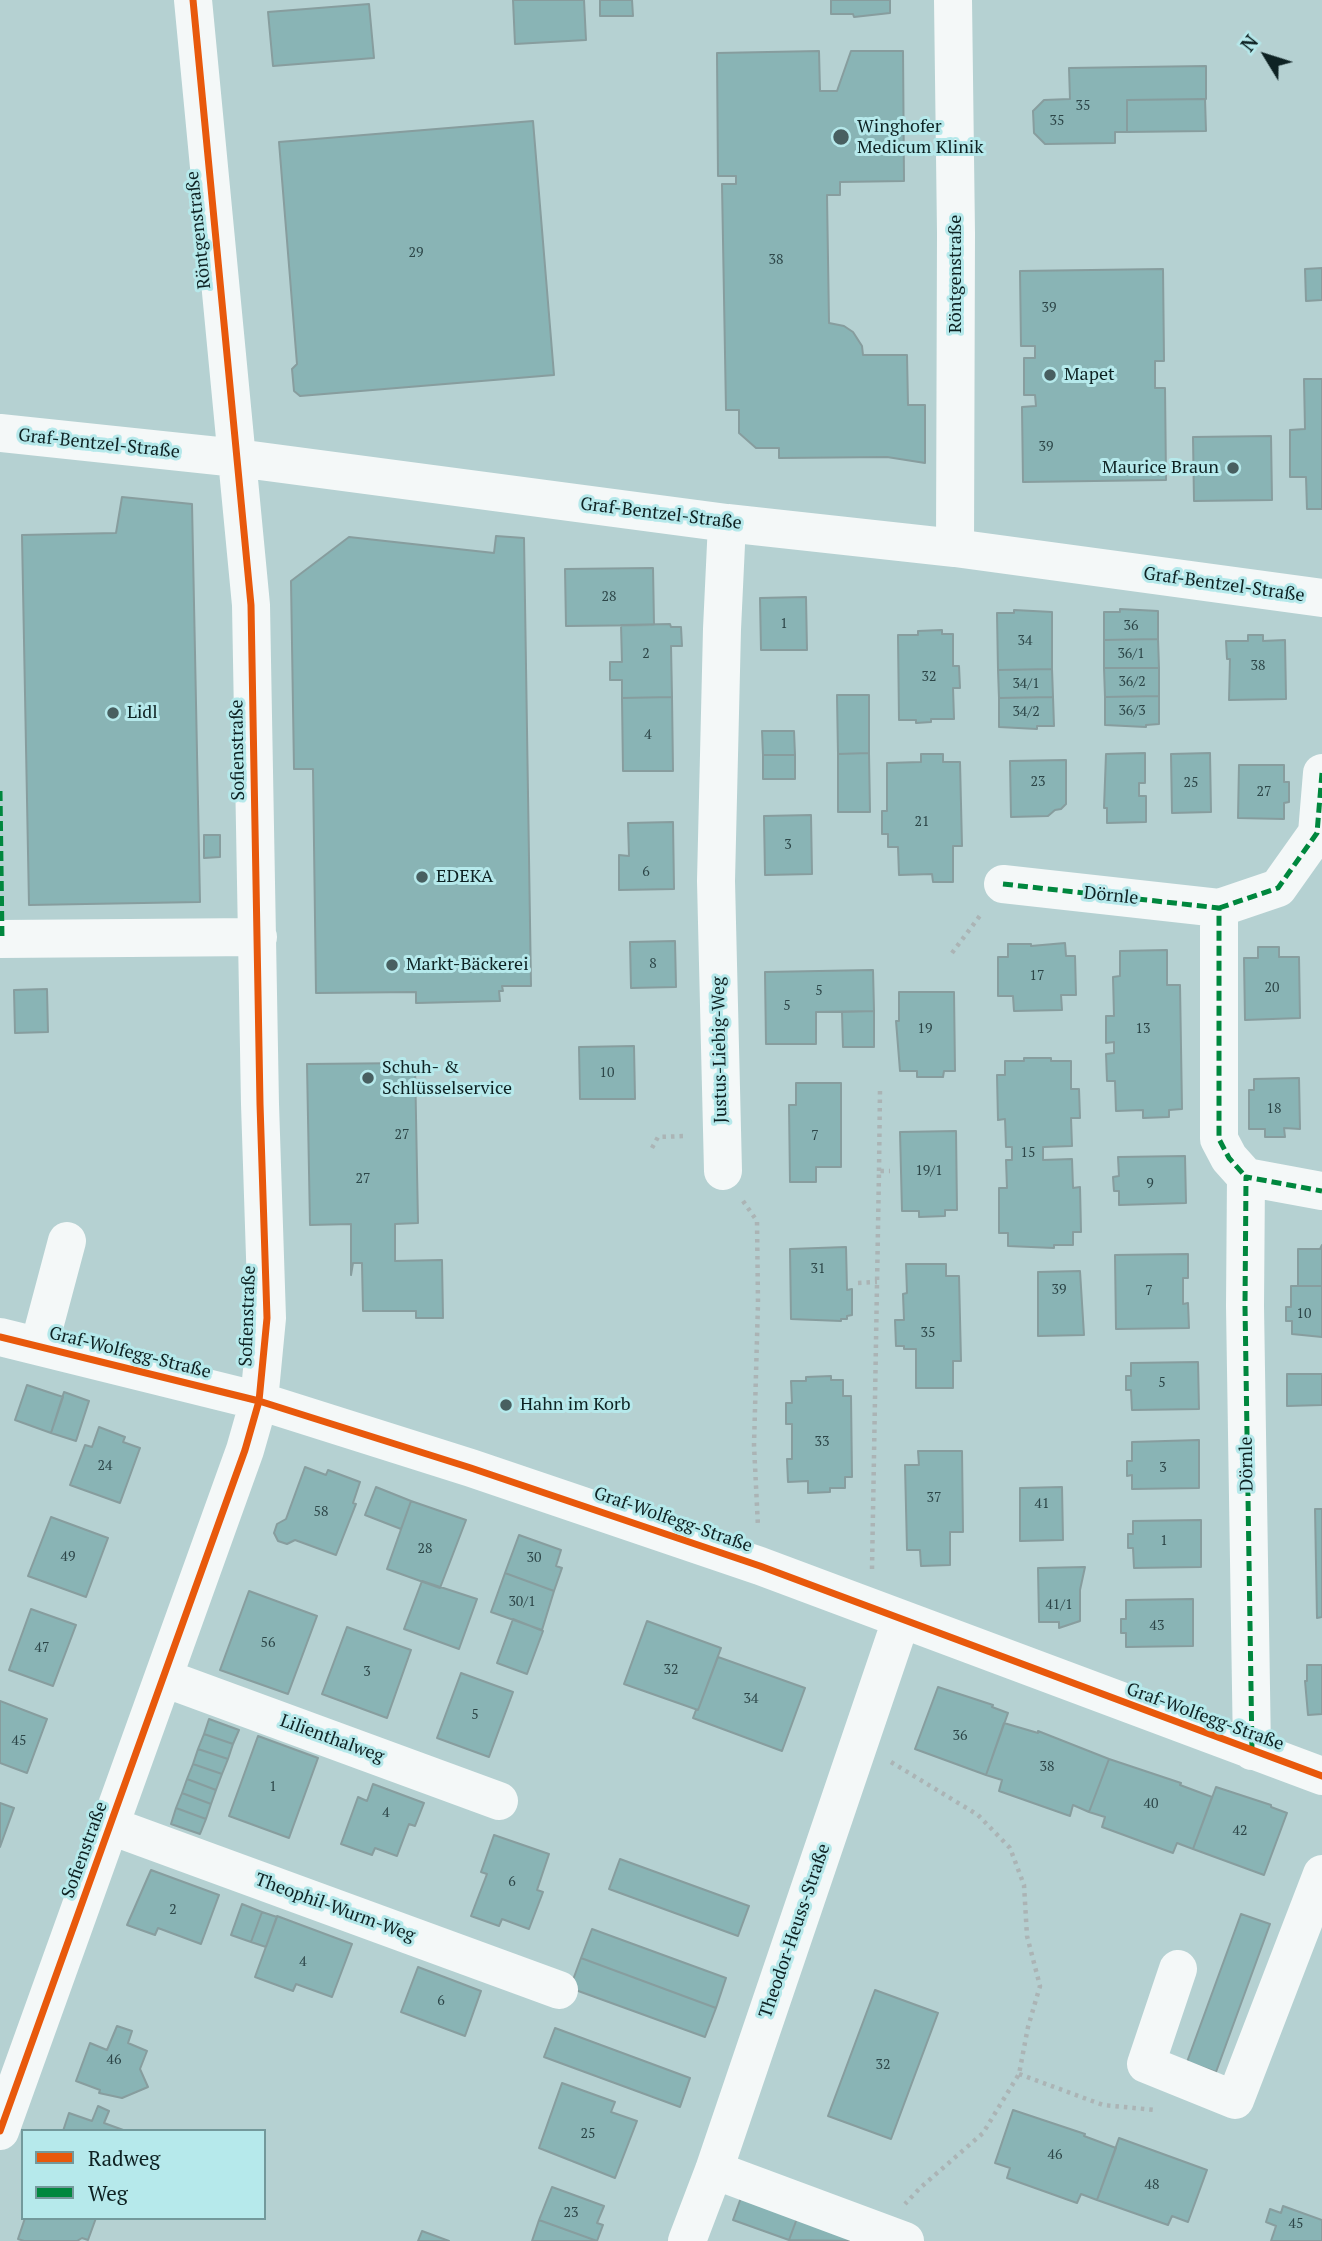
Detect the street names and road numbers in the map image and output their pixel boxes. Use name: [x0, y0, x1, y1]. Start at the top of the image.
street label: Röntgenstraße: [182, 170, 216, 290]
street label: Röntgenstraße: [945, 215, 967, 333]
street label: Graf-Bentzel-Straße: [17, 425, 181, 463]
street label: Graf-Bentzel-Straße: [579, 493, 743, 535]
street label: Graf-Bentzel-Straße: [1142, 563, 1306, 607]
street label: Sofienstraße: [226, 699, 250, 801]
street label: Dörnle: [1083, 882, 1139, 910]
street label: Justus-Liebig-Weg: [708, 976, 732, 1124]
street label: Sofienstraße: [235, 1265, 261, 1367]
street label: Graf-Wolfegg-Straße: [47, 1322, 213, 1384]
street label: Dörnle: [1236, 1436, 1258, 1492]
street label: Graf-Wolfegg-Straße: [591, 1483, 755, 1557]
street label: Graf-Wolfegg-Straße: [1123, 1678, 1287, 1756]
street label: Lilienthalweg: [277, 1710, 387, 1768]
street label: Sofienstraße: [58, 1799, 112, 1901]
street label: Theodor-Heuss-Straße: [755, 1841, 835, 2021]
street label: Theophil-Wurm-Weg: [252, 1869, 418, 1947]

